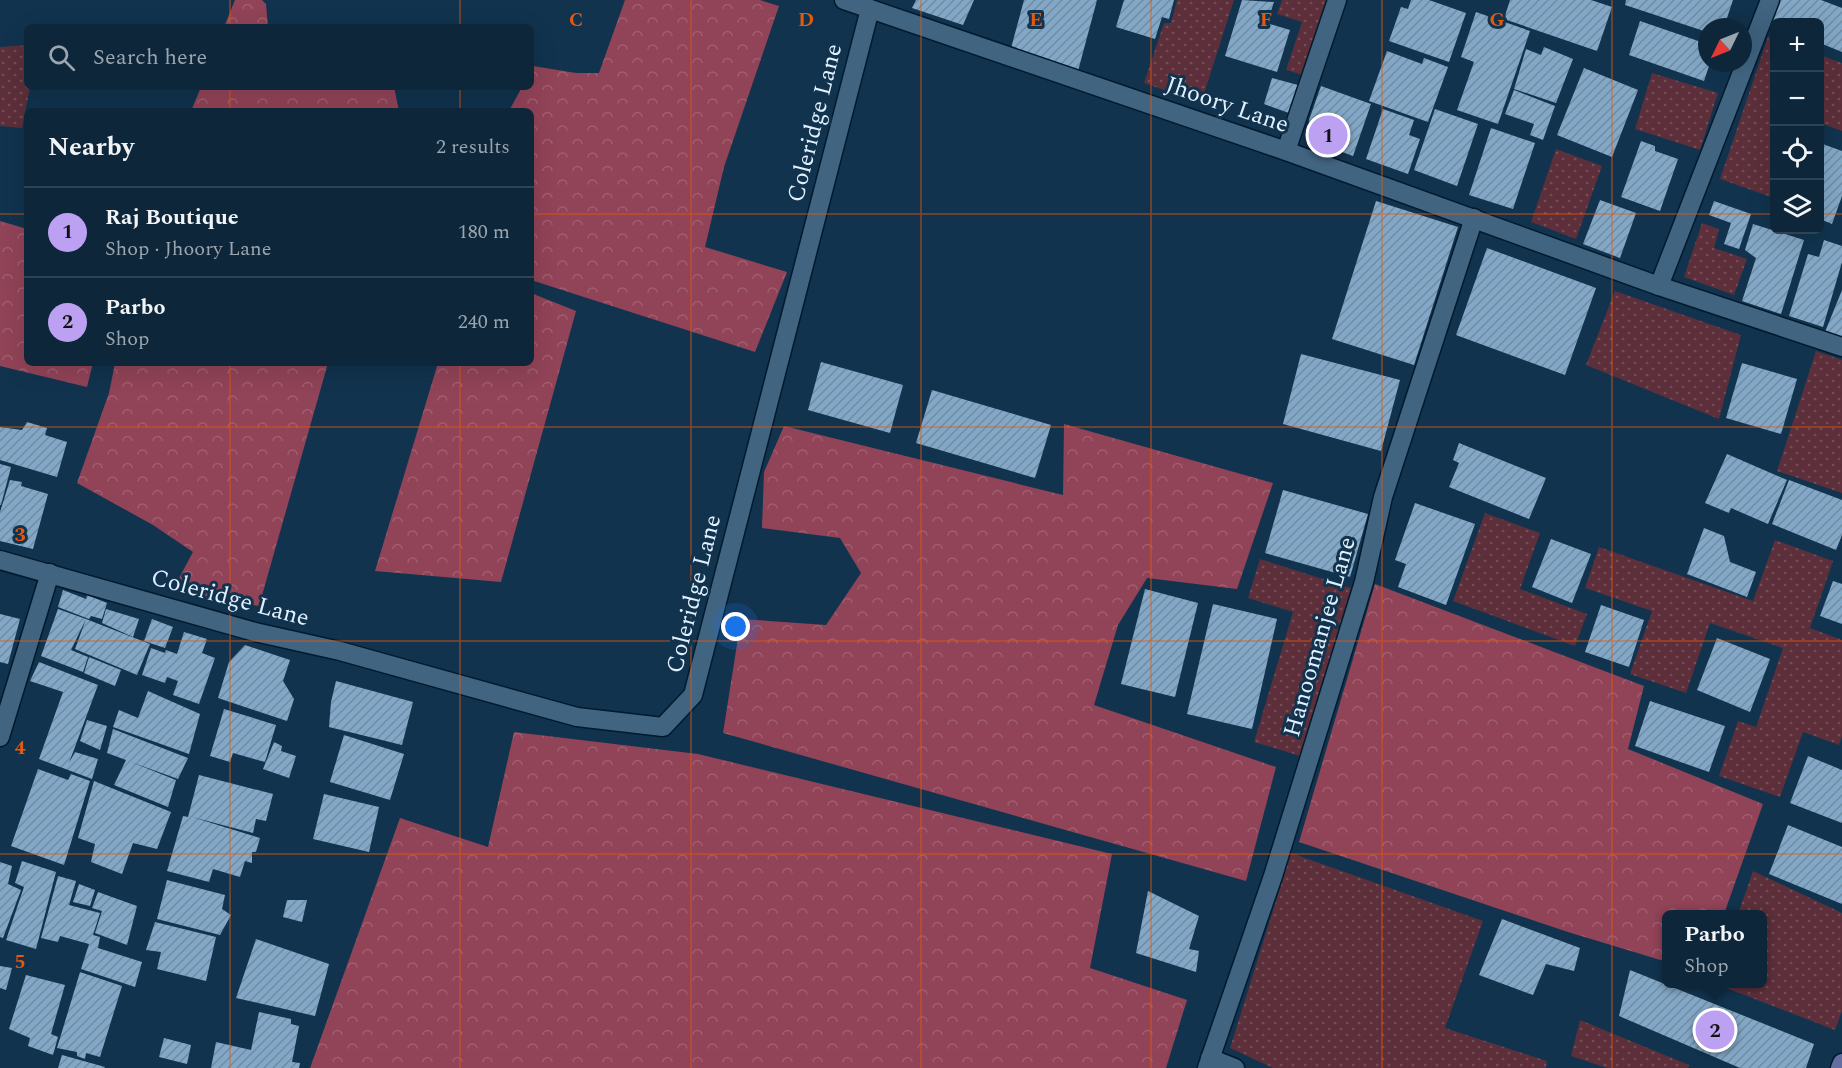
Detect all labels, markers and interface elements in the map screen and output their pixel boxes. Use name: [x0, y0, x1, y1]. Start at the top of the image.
text: C: [569, 5, 583, 35]
text: D: [798, 5, 814, 35]
text: E: [1029, 5, 1043, 35]
text: F: [1260, 5, 1272, 35]
text: G: [1489, 5, 1505, 35]
north arrow: [1698, 18, 1752, 72]
map controls: [1770, 18, 1824, 234]
button: +: [1770, 18, 1824, 72]
search box: [24, 24, 534, 90]
street label: Coleridge Lane: [778, 40, 852, 206]
icon: search: [45, 41, 78, 74]
text: Search here: [93, 41, 207, 74]
street label: Jhoory Lane: [1160, 67, 1294, 143]
button: −: [1770, 72, 1824, 126]
pin: 1: [1308, 112, 1348, 158]
button: locate: [1770, 126, 1824, 180]
text: Nearby: [48, 127, 134, 167]
text: 2 results: [436, 132, 510, 162]
button: layers: [1770, 180, 1824, 234]
text: Raj Boutique: [105, 201, 239, 234]
text: 1: [62, 217, 73, 247]
text: 180 m: [458, 217, 510, 247]
text: Shop · Jhoory Lane: [105, 234, 271, 264]
text: Parbo: [105, 291, 166, 324]
text: 2: [62, 307, 73, 337]
text: 240 m: [458, 307, 510, 337]
text: Shop: [105, 324, 149, 354]
street label: Coleridge Lane: [657, 511, 731, 677]
text: 3: [14, 520, 26, 550]
street label: Hanoomanjee Lane: [1274, 533, 1366, 741]
street label: Coleridge Lane: [147, 560, 313, 636]
your location: [721, 612, 750, 641]
text: 4: [14, 733, 26, 763]
popup: [1662, 910, 1767, 988]
text: Parbo: [1684, 918, 1745, 951]
text: 5: [14, 947, 26, 977]
text: Shop: [1684, 951, 1729, 981]
pin: 2: [1696, 1008, 1734, 1052]

